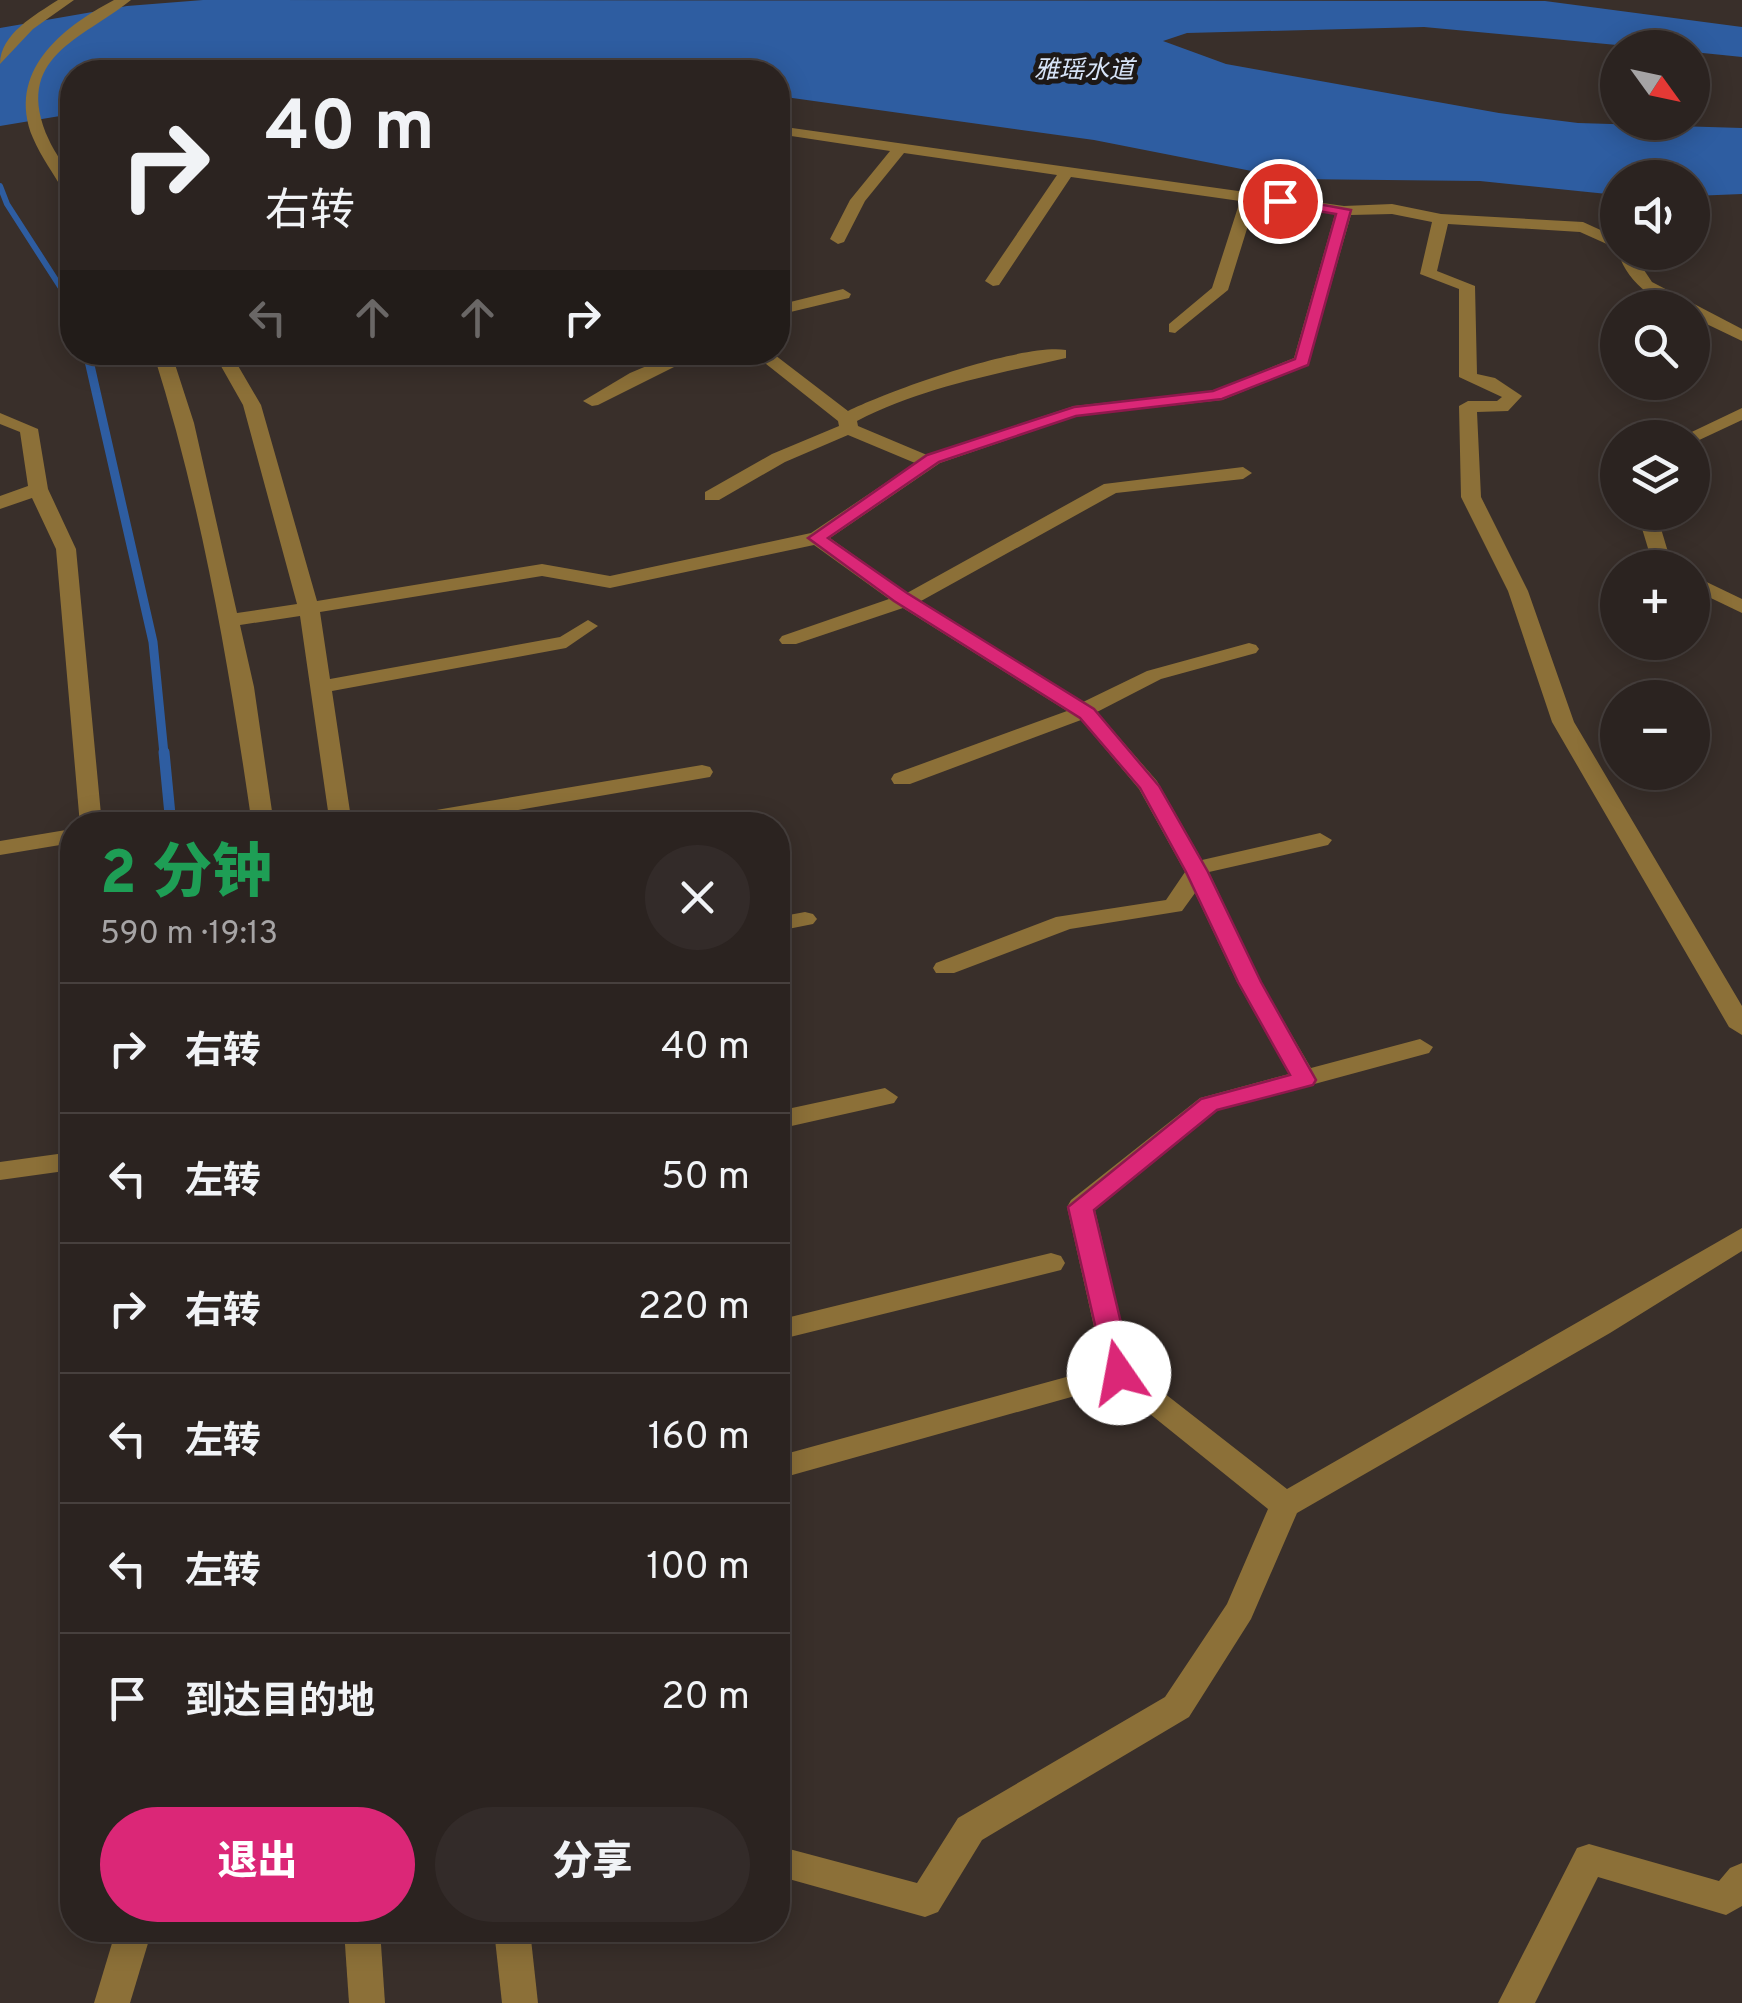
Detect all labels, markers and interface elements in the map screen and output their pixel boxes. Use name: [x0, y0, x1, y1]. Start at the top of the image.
north arrow: [1600, 30, 1710, 140]
map controls: [1600, 30, 1710, 790]
water label: 雅瑶水道: [1034, 56, 1138, 88]
text: 40 m: [265, 86, 435, 175]
icon: right: [100, 100, 230, 230]
pin: [1238, 159, 1323, 244]
button: sound: [1600, 160, 1710, 270]
icon: arrive: [1253, 174, 1308, 229]
text: 右转: [265, 185, 355, 242]
icon: left: [240, 290, 295, 345]
icon: ahead: [345, 290, 400, 345]
icon: ahead: [450, 290, 505, 345]
icon: right: [555, 290, 610, 345]
button: search: [1600, 290, 1710, 400]
button: layers: [1600, 420, 1710, 530]
button: +: [1600, 550, 1710, 660]
button: −: [1600, 680, 1710, 790]
text: 2 分钟: [100, 839, 272, 915]
button: close: [645, 845, 750, 950]
text: 590 m · 19:13: [100, 915, 278, 955]
icon: right: [100, 1021, 155, 1076]
text: 40 m: [661, 1024, 750, 1073]
text: 右转: [185, 1029, 261, 1078]
icon: left: [100, 1151, 155, 1206]
text: 50 m: [661, 1154, 750, 1203]
text: 左转: [185, 1159, 261, 1208]
icon: right: [100, 1281, 155, 1336]
text: 220 m: [638, 1284, 750, 1333]
text: 右转: [185, 1289, 261, 1338]
position arrow: [1067, 1321, 1171, 1425]
icon: left: [100, 1411, 155, 1466]
text: 160 m: [648, 1414, 750, 1463]
text: 左转: [185, 1419, 261, 1468]
icon: left: [100, 1541, 155, 1596]
text: 100 m: [646, 1544, 750, 1593]
text: 左转: [185, 1549, 261, 1598]
icon: arrive: [100, 1671, 155, 1726]
text: 20 m: [661, 1674, 750, 1723]
text: 到达目的地: [185, 1679, 375, 1728]
button: 退出: [100, 1807, 415, 1922]
button: 分享: [435, 1807, 750, 1922]

